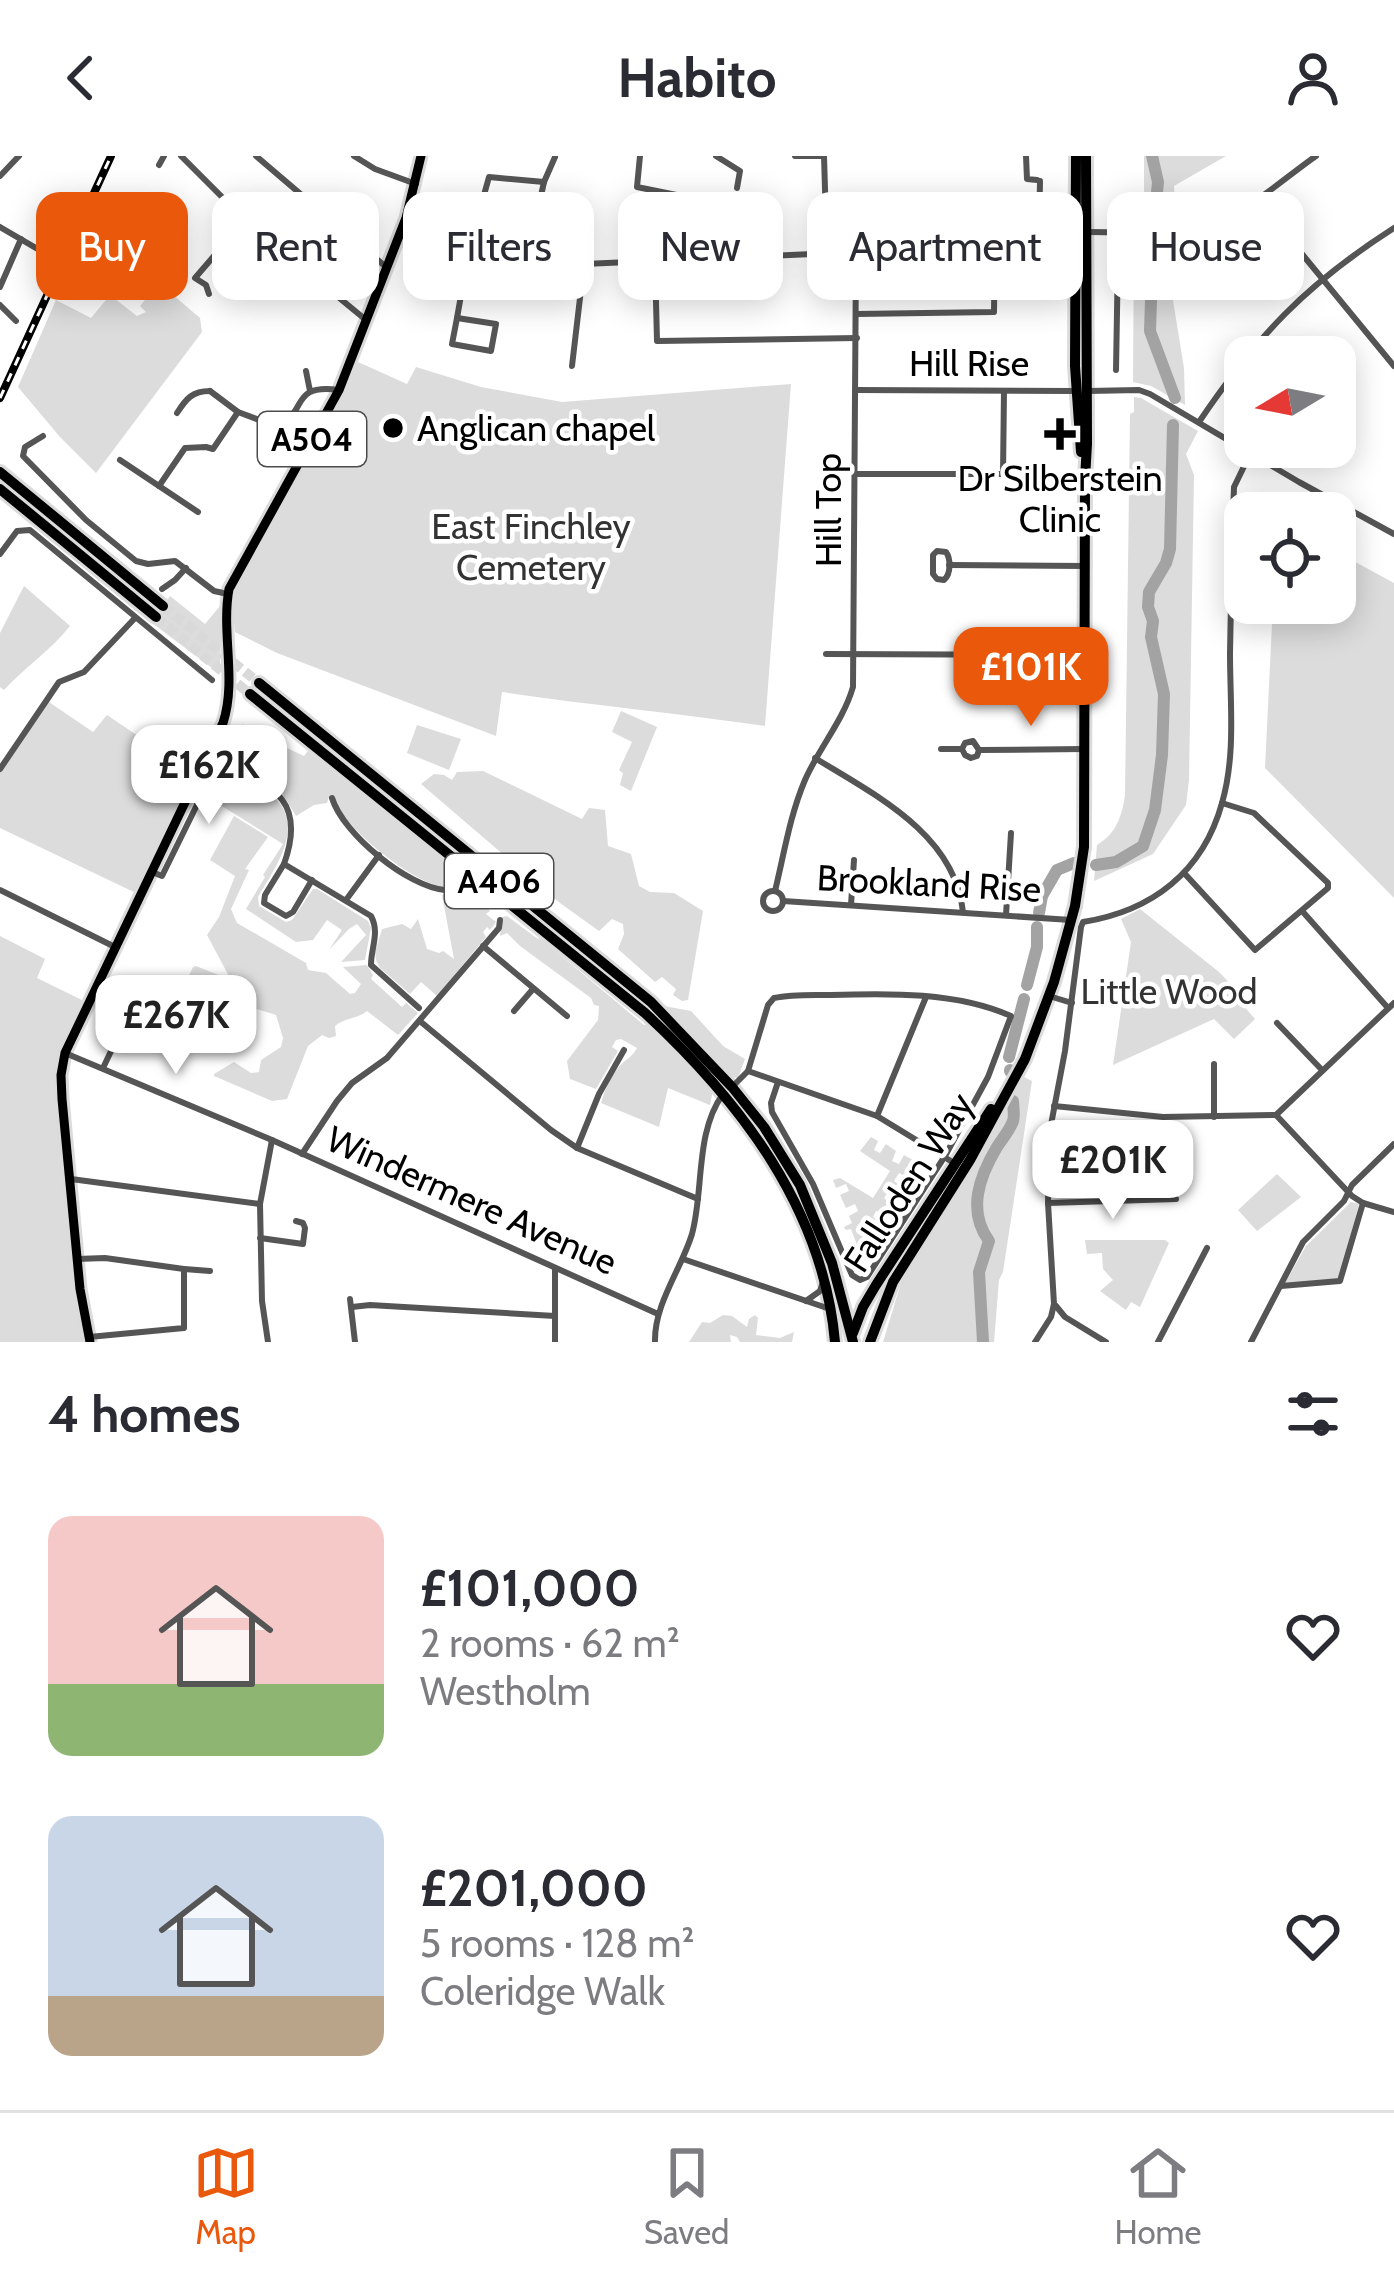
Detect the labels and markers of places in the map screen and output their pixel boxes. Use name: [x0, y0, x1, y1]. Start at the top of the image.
place label: Anglican chapel: [417, 406, 656, 450]
marker: Anglican chapel: [380, 415, 406, 441]
marker: Dr Silberstein Clinic: [1044, 418, 1076, 450]
place label: Dr Silberstein Clinic: [957, 456, 1163, 541]
pin: £101K: [947, 627, 1115, 729]
pin: £162K: [125, 725, 293, 827]
pin: £267K: [92, 975, 260, 1077]
pin: £201K: [1029, 1120, 1197, 1222]

